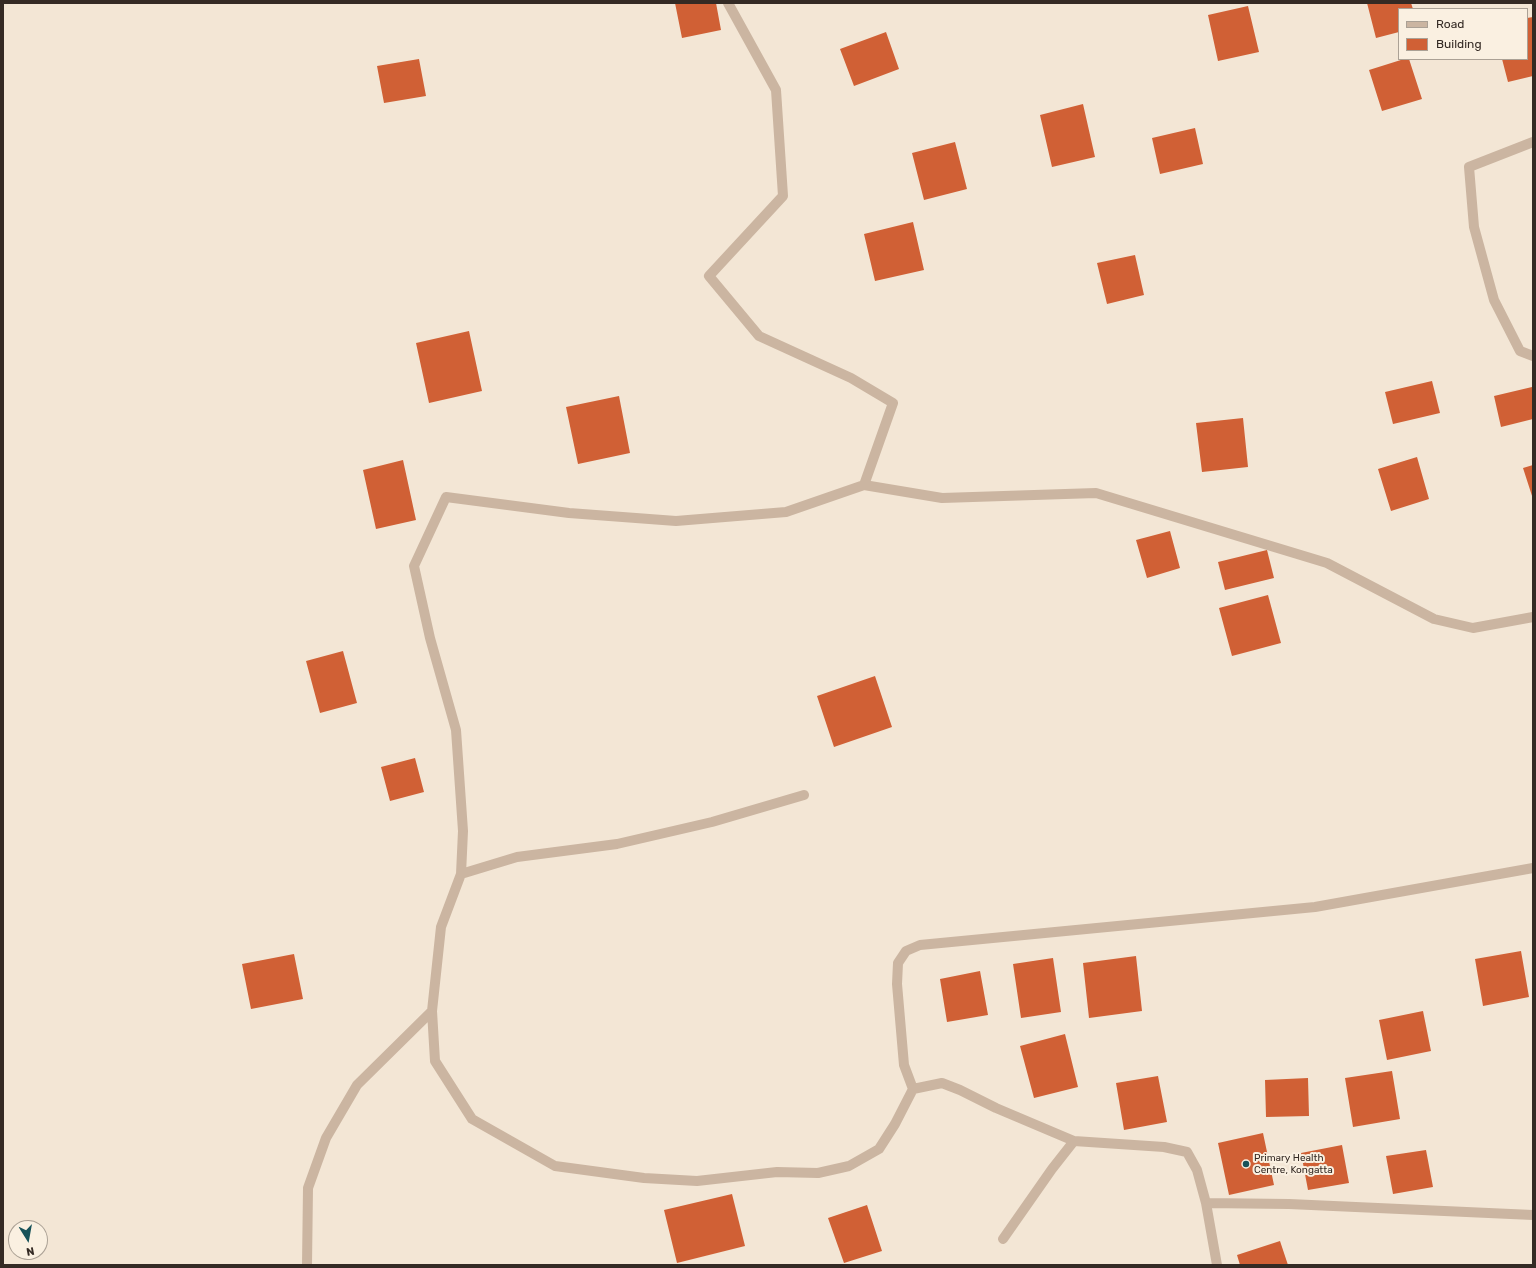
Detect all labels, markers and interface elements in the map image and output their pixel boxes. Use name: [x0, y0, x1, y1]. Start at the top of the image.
legend: [1398, 8, 1528, 60]
text: Road: [1436, 17, 1464, 31]
text: Building: [1436, 37, 1482, 51]
place label: Primary Health Centre, Kongatta: [1254, 1152, 1333, 1176]
marker: Primary Health Centre, Kongatta: [1241, 1159, 1251, 1169]
north arrow: [8, 1220, 48, 1260]
text: N: [25, 1244, 35, 1258]

